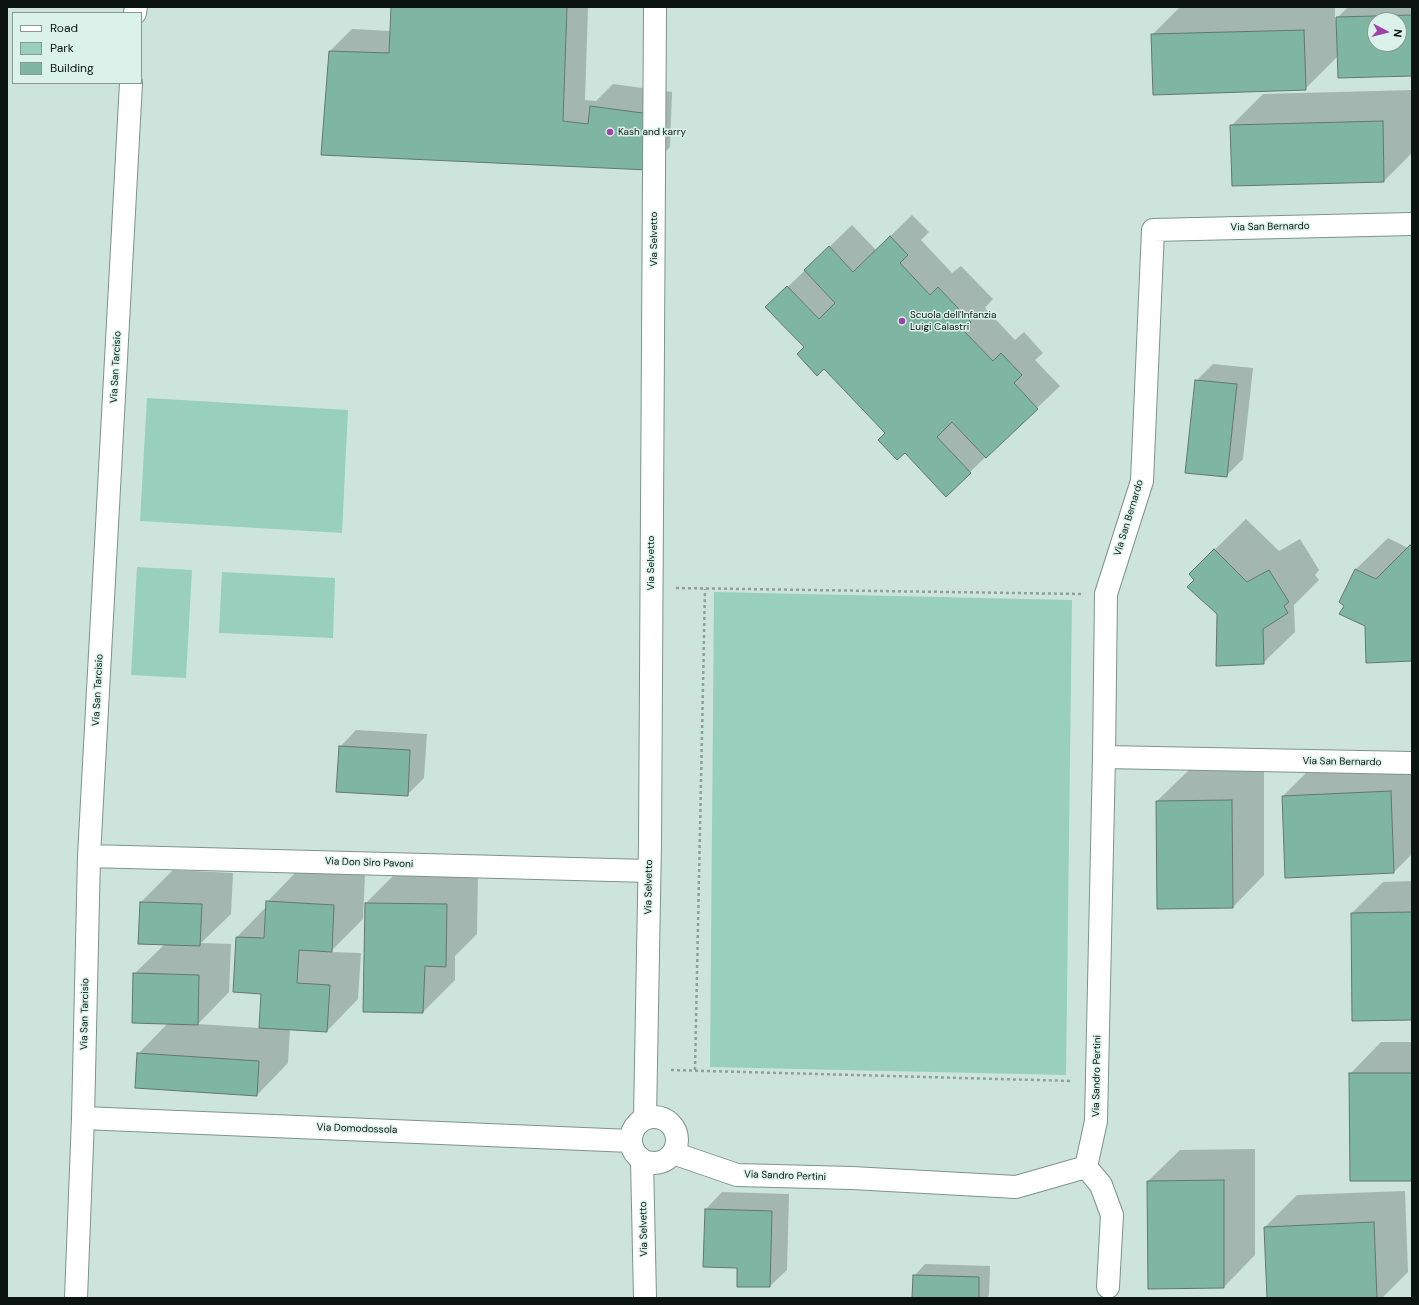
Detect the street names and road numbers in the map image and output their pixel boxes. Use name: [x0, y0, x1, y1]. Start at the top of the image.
street label: Via Selvetto: [648, 211, 660, 267]
street label: Via San Bernardo: [1230, 220, 1310, 234]
street label: Via San Tarcisio: [108, 331, 124, 403]
street label: Via San Bernardo: [1112, 478, 1146, 558]
street label: Via Selvetto: [645, 535, 657, 591]
street label: Via San Tarcisio: [90, 654, 106, 726]
street label: Via San Bernardo: [1302, 755, 1382, 769]
street label: Via Don Siro Pavoni: [325, 855, 413, 871]
street label: Via Selvetto: [643, 859, 655, 915]
street label: Via San Tarcisio: [78, 978, 92, 1050]
street label: Via Sandro Pertini: [1090, 1035, 1104, 1117]
street label: Via Domodossola: [316, 1122, 398, 1136]
street label: Via Sandro Pertini: [744, 1169, 826, 1183]
street label: Via Selvetto: [638, 1201, 650, 1257]

